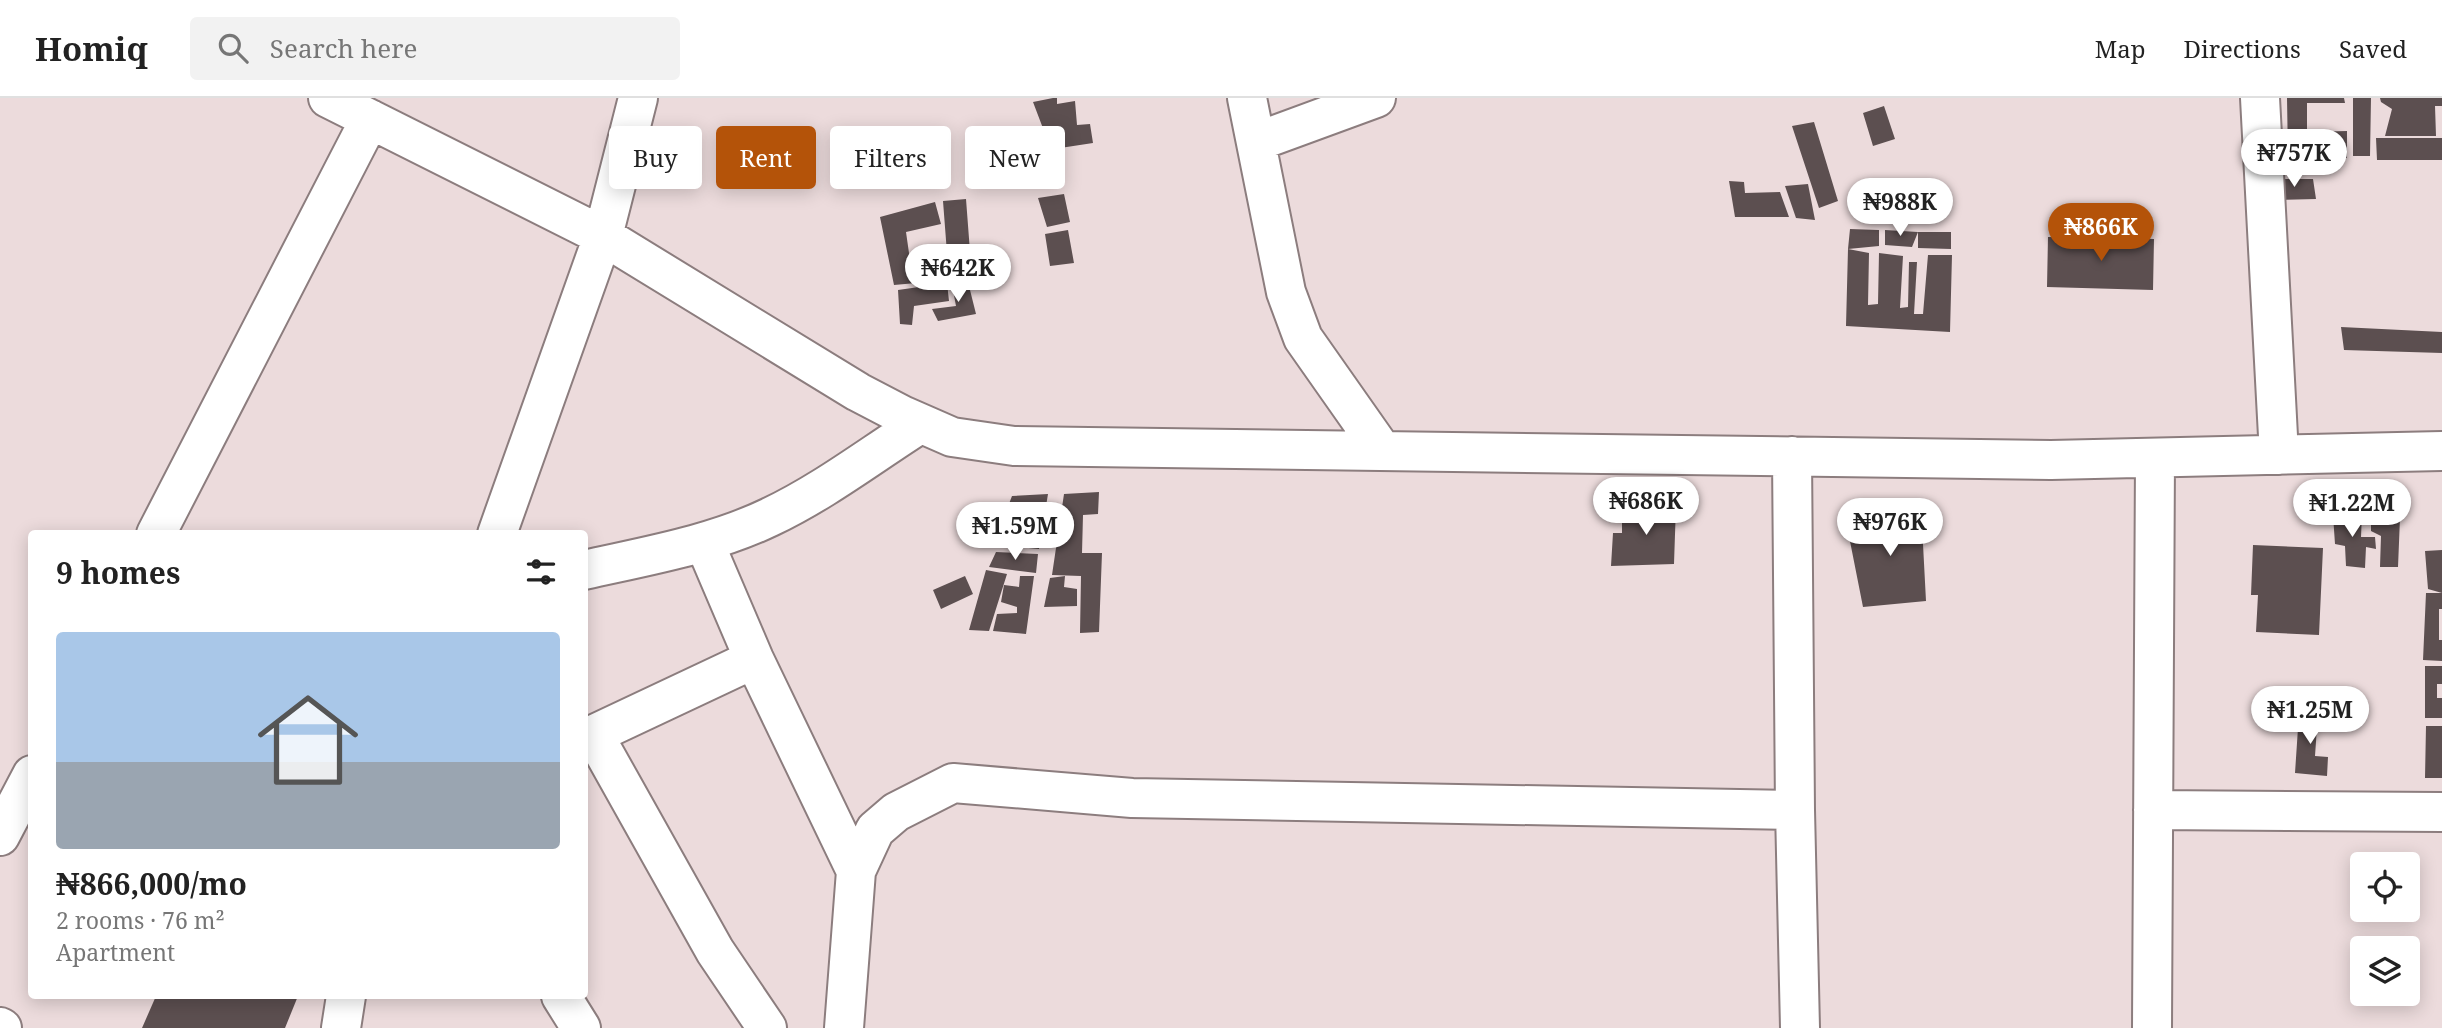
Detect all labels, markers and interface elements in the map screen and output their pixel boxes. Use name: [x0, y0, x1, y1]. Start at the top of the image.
search box: [190, 17, 680, 80]
text: Homiq: [35, 26, 148, 71]
icon: search: [214, 29, 252, 67]
text: Search here: [270, 30, 417, 66]
text: Map: [2095, 32, 2146, 65]
text: Directions: [2184, 32, 2301, 65]
text: Saved: [2339, 32, 2407, 65]
chip: Buy: [609, 126, 702, 189]
chip: Rent: [716, 126, 816, 189]
chip: Filters: [830, 126, 951, 189]
chip: New: [965, 126, 1065, 189]
pin: ₦757K: [2245, 130, 2343, 189]
text: ₦757K: [2257, 136, 2331, 168]
pin: ₦988K: [1851, 178, 1949, 238]
text: ₦988K: [1863, 185, 1937, 217]
pin: ₦866K: [2052, 204, 2150, 263]
text: ₦866K: [2064, 210, 2138, 242]
pin: ₦642K: [909, 244, 1007, 304]
text: ₦642K: [921, 251, 995, 283]
pin: ₦686K: [1597, 478, 1695, 537]
pin: ₦1.22M: [2295, 480, 2409, 539]
text: ₦686K: [1609, 484, 1683, 516]
text: ₦1.22M: [2309, 486, 2395, 518]
pin: ₦976K: [1841, 498, 1939, 558]
pin: ₦1.59M: [958, 503, 1072, 562]
text: ₦976K: [1853, 505, 1927, 537]
text: ₦1.59M: [972, 509, 1058, 541]
text: 9 homes: [56, 552, 180, 593]
icon: filters: [522, 553, 560, 591]
icon: home: [245, 677, 371, 803]
pin: ₦1.25M: [2253, 686, 2367, 746]
text: ₦1.25M: [2267, 693, 2353, 725]
map controls: [2350, 852, 2420, 1006]
button: locate: [2350, 852, 2420, 922]
text: ₦866,000/mo: [56, 863, 247, 904]
text: 2 rooms · 76 m²: [56, 904, 225, 936]
text: Apartment: [56, 936, 175, 968]
button: layers: [2350, 936, 2420, 1006]

